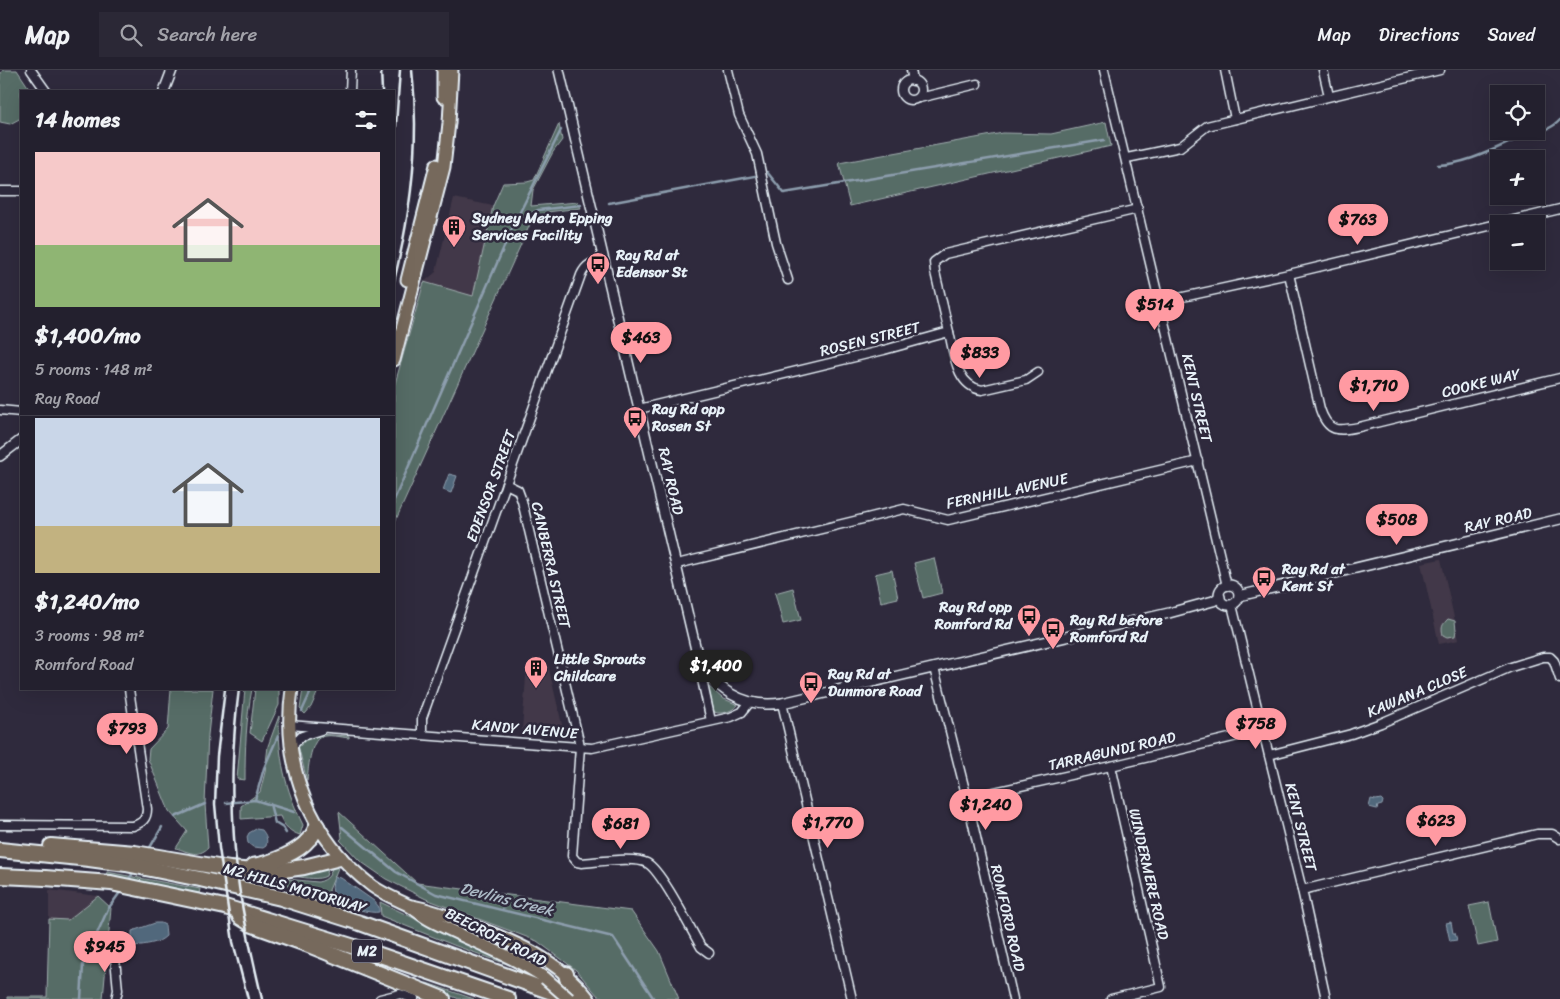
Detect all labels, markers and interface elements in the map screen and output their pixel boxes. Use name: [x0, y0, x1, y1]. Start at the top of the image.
search box: [99, 12, 449, 57]
text: Map: [25, 14, 69, 56]
text: Search here: [157, 18, 257, 51]
text: Map: [1318, 19, 1351, 51]
text: Directions: [1379, 19, 1460, 51]
text: Saved: [1488, 19, 1535, 51]
icon: search: [117, 21, 145, 49]
map controls: [1490, 85, 1545, 270]
button: locate: [1490, 85, 1545, 140]
text: 14 homes: [35, 101, 120, 139]
icon: filters: [352, 106, 380, 134]
button: +: [1490, 150, 1545, 205]
icon: home: [163, 185, 253, 275]
pin: $763: [1328, 204, 1388, 246]
place label: Sydney Metro Epping Services Facility: [471, 205, 613, 248]
text: $763: [1339, 205, 1377, 234]
building icon: Sydney Metro Epping Services Facility: [441, 214, 467, 248]
button: −: [1490, 215, 1545, 270]
place label: Ray Rd at Edensor St: [615, 242, 688, 285]
bus stop icon: Ray Rd at Edensor St: [585, 251, 611, 285]
pin: $514: [1125, 288, 1185, 331]
text: $514: [1136, 290, 1174, 319]
street label: ROSEN STREET: [817, 314, 924, 364]
text: $1,400/mo: [35, 317, 141, 355]
pin: $463: [611, 322, 671, 364]
text: $463: [622, 323, 660, 352]
pin: $833: [950, 336, 1010, 379]
text: $833: [961, 338, 999, 367]
street label: KENT STREET: [1174, 351, 1220, 447]
text: 5 rooms · 148 m²: [35, 355, 152, 384]
street label: COOKE WAY: [1439, 360, 1525, 405]
pin: $1,710: [1333, 370, 1415, 412]
text: $1,710: [1350, 371, 1398, 400]
text: Ray Road: [35, 384, 100, 413]
place label: Ray Rd opp Rosen St: [651, 396, 725, 439]
bus stop icon: Ray Rd opp Rosen St: [622, 405, 648, 439]
street label: EDENSOR STREET: [459, 425, 524, 546]
street label: RAY ROAD: [651, 445, 691, 517]
icon: home: [163, 450, 253, 540]
street label: FERNHILL AVENUE: [944, 465, 1072, 517]
street label: CANBERRA STREET: [524, 499, 579, 632]
street label: RAY ROAD: [1462, 500, 1534, 540]
pin: $508: [1367, 504, 1427, 546]
text: $508: [1377, 505, 1417, 534]
place label: Ray Rd at Kent St: [1281, 556, 1346, 599]
bus stop icon: Ray Rd at Kent St: [1251, 565, 1277, 599]
text: $1,240/mo: [35, 583, 140, 621]
place label: Ray Rd opp Romford Rd: [934, 594, 1013, 637]
bus stop icon: Ray Rd opp Romford Rd: [1016, 603, 1042, 637]
place label: Ray Rd before Romford Rd: [1069, 607, 1163, 650]
bus stop icon: Ray Rd before Romford Rd: [1040, 616, 1066, 650]
text: 3 rooms · 98 m²: [35, 621, 144, 650]
place label: Little Sprouts Childcare: [553, 646, 647, 689]
text: Romford Road: [35, 650, 133, 679]
pin: $1,400: [675, 650, 757, 692]
text: $1,400: [690, 651, 742, 680]
building icon: Little Sprouts Childcare: [523, 655, 549, 689]
street label: KAWANA CLOSE: [1363, 658, 1473, 725]
place label: Ray Rd at Dunmore Road: [827, 661, 924, 704]
bus stop icon: Ray Rd at Dunmore Road: [798, 670, 824, 704]
pin: $758: [1226, 708, 1286, 750]
text: $758: [1236, 709, 1276, 738]
street label: KANDY AVENUE: [471, 711, 581, 747]
pin: $793: [97, 712, 157, 755]
text: $793: [108, 714, 146, 743]
street label: TARRAGUNDI ROAD: [1046, 724, 1178, 778]
street label: KENT STREET: [1277, 780, 1325, 876]
pin: $1,240: [945, 788, 1027, 831]
text: $1,240: [960, 790, 1012, 819]
pin: $623: [1406, 804, 1466, 847]
pin: $1,770: [787, 806, 869, 849]
street label: WINDERMERE ROAD: [1121, 806, 1177, 942]
text: $623: [1417, 806, 1455, 835]
pin: $681: [591, 808, 651, 850]
text: $1,770: [803, 808, 853, 837]
text: $681: [603, 809, 639, 838]
street label: M2 HILLS MOTORWAY: [220, 855, 371, 921]
street label: ROMFORD ROAD: [983, 862, 1033, 974]
water label: Devlins Creek: [457, 873, 558, 925]
street label: BEECROFT ROAD: [441, 900, 551, 974]
pin: $945: [75, 930, 135, 973]
text: $945: [85, 932, 125, 961]
road number: M2: [352, 939, 382, 962]

